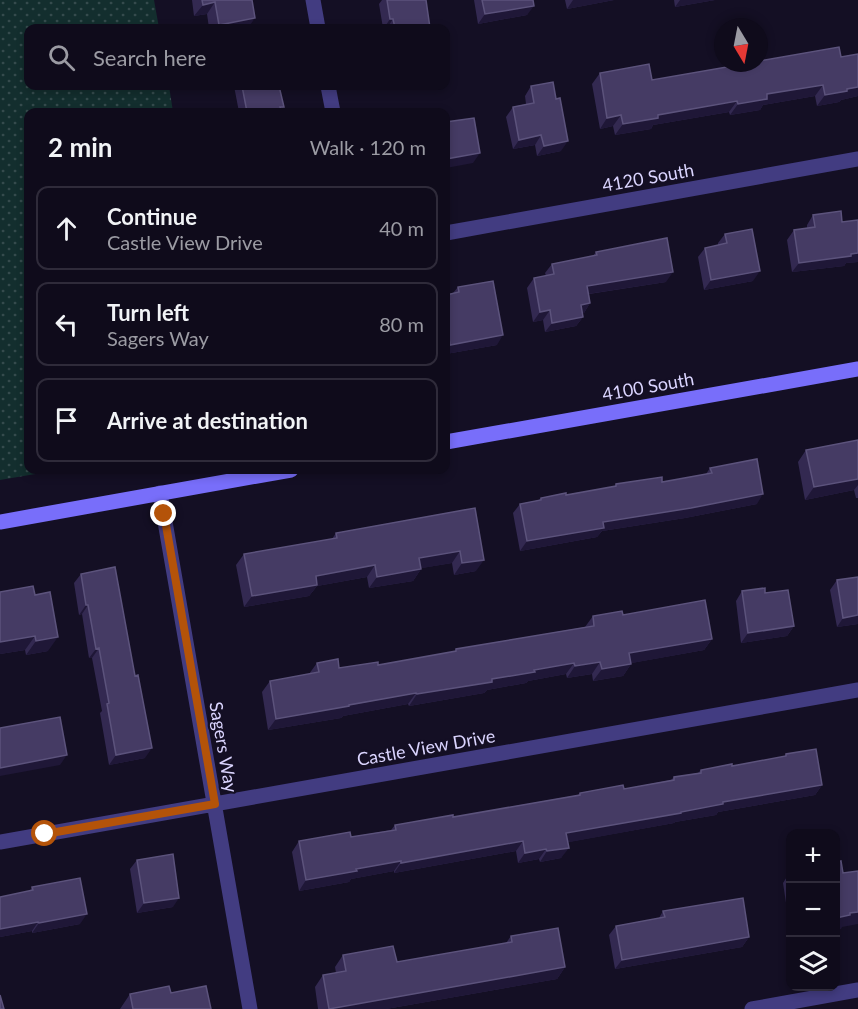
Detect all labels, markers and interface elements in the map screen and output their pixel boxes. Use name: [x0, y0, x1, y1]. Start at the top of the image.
north arrow: [714, 18, 768, 72]
search box: [24, 24, 450, 90]
icon: search: [45, 41, 78, 74]
text: Search here: [93, 44, 206, 71]
text: 2 min: [48, 131, 112, 163]
text: Walk · 120 m: [310, 135, 426, 159]
street label: 4120 South: [600, 158, 696, 196]
text: Continue: [107, 203, 197, 230]
icon: ahead: [50, 212, 83, 245]
text: 40 m: [379, 216, 424, 240]
text: Castle View Drive: [107, 230, 263, 254]
text: Turn left: [107, 299, 189, 326]
icon: left: [50, 308, 83, 341]
text: 80 m: [379, 312, 424, 336]
text: Sagers Way: [107, 326, 209, 350]
street label: 4100 South: [600, 367, 696, 405]
icon: arrive: [50, 404, 83, 437]
text: Arrive at destination: [107, 407, 308, 434]
route end: [150, 500, 176, 526]
street label: Sagers Way: [205, 700, 243, 795]
street label: Castle View Drive: [355, 724, 497, 770]
route start: [31, 820, 57, 846]
map controls: [786, 829, 840, 991]
button: +: [786, 829, 840, 883]
button: −: [786, 883, 840, 937]
button: layers: [786, 937, 840, 991]

